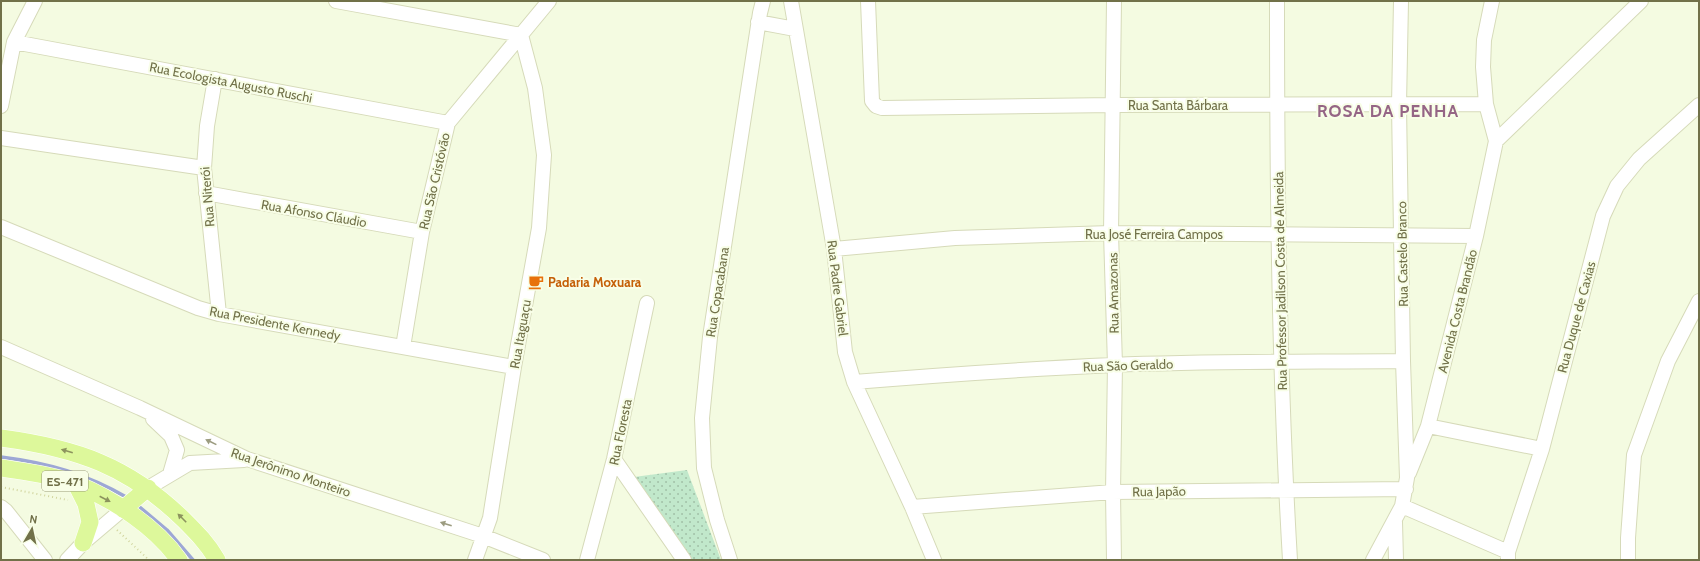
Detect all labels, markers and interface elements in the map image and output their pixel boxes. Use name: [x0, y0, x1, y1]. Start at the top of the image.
street label: Rua Ecologista Augusto Ruschi: [148, 58, 314, 106]
street label: Rua Santa Bárbara: [1128, 97, 1229, 113]
district label: ROSA DA PENHA: [1317, 101, 1459, 121]
street label: Rua São Cristóvão: [415, 131, 453, 231]
street label: Rua Niterói: [196, 166, 218, 228]
street label: Rua Professor Jadilson Costa de Almeida: [1270, 171, 1290, 391]
street label: Rua Afonso Cláudio: [260, 196, 368, 230]
street label: Rua Castelo Branco: [1393, 201, 1411, 307]
street label: Rua José Ferreira Campos: [1085, 226, 1224, 242]
street label: Rua Padre Gabriel: [824, 239, 852, 337]
street label: Rua Copacabana: [702, 245, 732, 338]
street label: Avenida Costa Brandão: [1434, 248, 1480, 374]
street label: Rua Amazonas: [1104, 252, 1122, 334]
street label: Rua Duque de Caxias: [1553, 259, 1599, 375]
cafe icon: Padaria Moxuara: [527, 273, 545, 291]
place label: Padaria Moxuara: [548, 274, 642, 290]
street label: Rua Itaguaçu: [506, 298, 534, 370]
street label: Rua Presidente Kennedy: [208, 302, 342, 344]
street label: Rua São Geraldo: [1082, 355, 1174, 375]
street label: Rua Floresta: [605, 397, 635, 467]
one-way arrow: [206, 439, 217, 446]
street label: Rua Jerônimo Monteiro: [229, 444, 353, 500]
one-way arrow: [61, 447, 74, 453]
road number: ES-471: [42, 471, 88, 491]
street label: Rua Japão: [1132, 483, 1186, 499]
one-way arrow: [99, 496, 110, 502]
north arrow: [12, 509, 52, 549]
text: N: [29, 512, 39, 527]
one-way arrow: [177, 513, 187, 523]
one-way arrow: [440, 521, 452, 527]

